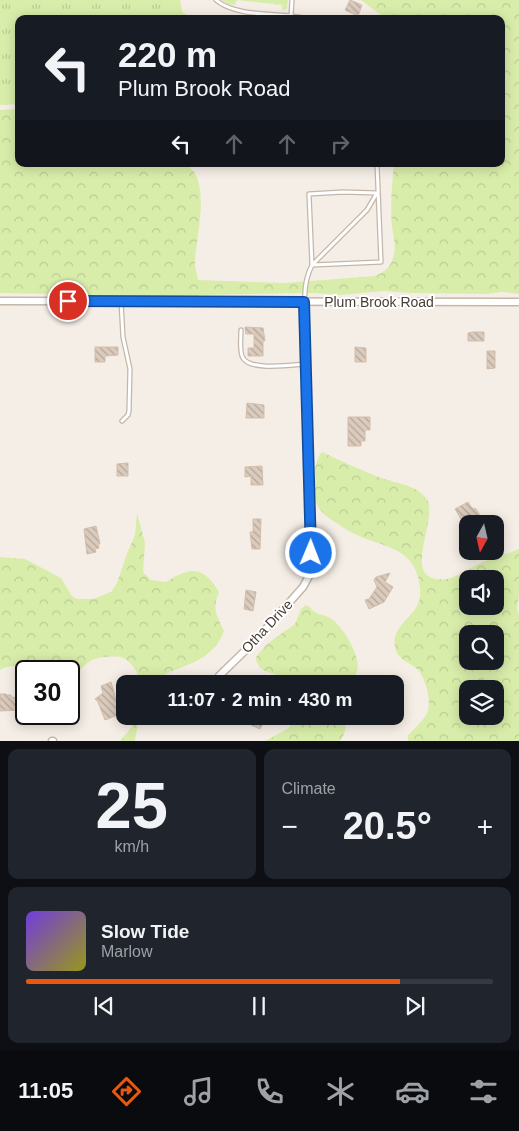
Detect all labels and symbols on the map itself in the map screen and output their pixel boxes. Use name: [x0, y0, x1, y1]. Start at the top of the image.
pin: [47, 280, 89, 322]
street label: Plum Brook Road: [324, 294, 434, 310]
north arrow: [459, 515, 504, 560]
position arrow: [284, 526, 336, 578]
street label: Otha Drive: [238, 596, 296, 656]
speed limit sign: 30: [15, 660, 80, 725]

